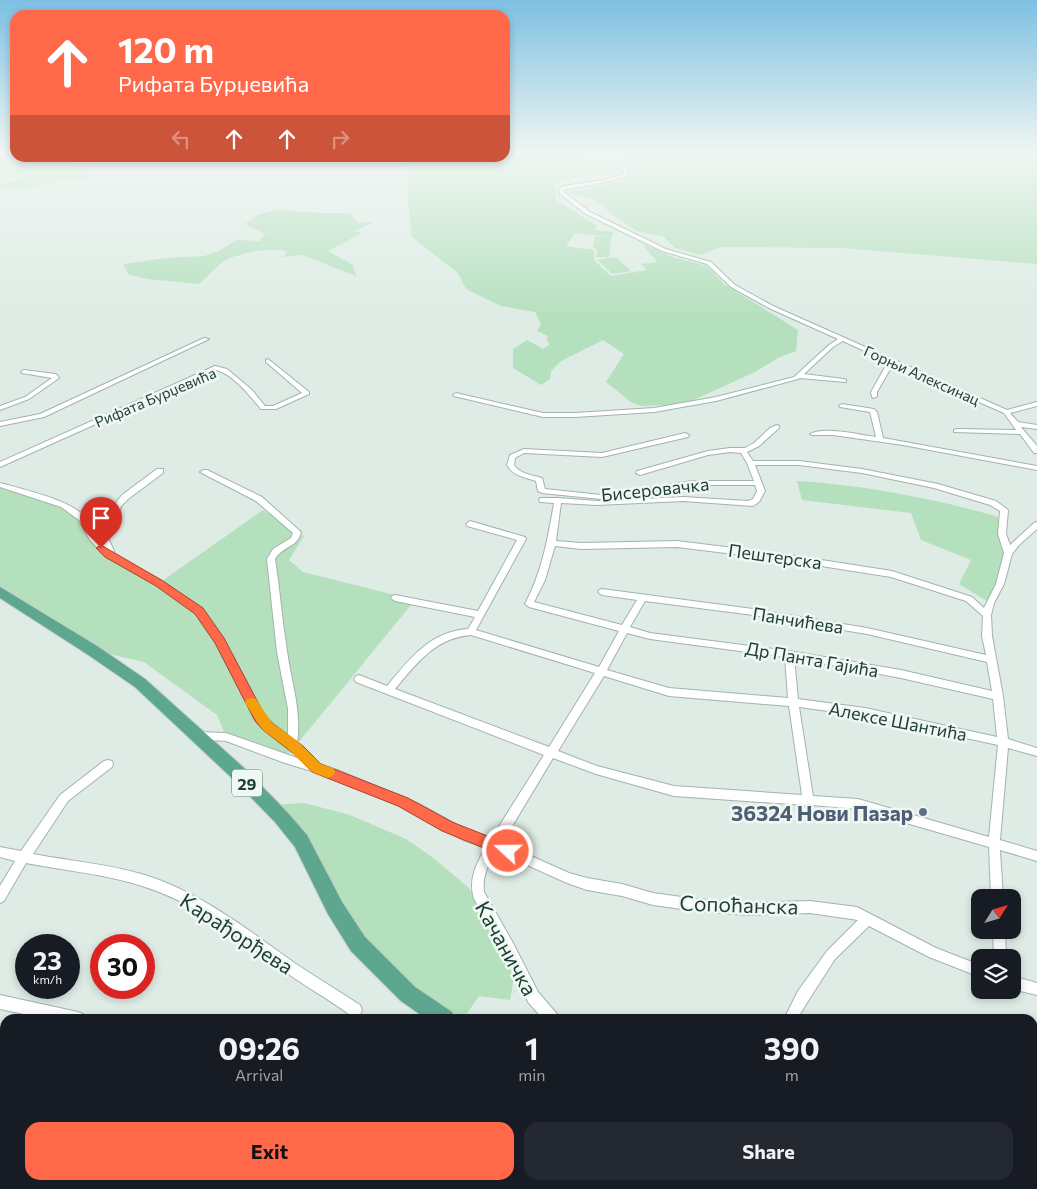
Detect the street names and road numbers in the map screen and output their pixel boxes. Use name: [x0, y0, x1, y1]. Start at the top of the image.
street label: Горњи Алексинац: [861, 341, 983, 409]
street label: Рифата Бурџевића: [92, 363, 218, 431]
street label: Бисеровачка: [600, 472, 710, 506]
street label: Пештерска: [727, 539, 823, 573]
street label: Панчићева: [751, 602, 845, 638]
street label: Др Панта Гајића: [744, 636, 880, 682]
street label: Алексе Шантића: [827, 697, 969, 745]
road number: 29: [232, 770, 262, 796]
street label: Карађорђева: [176, 887, 298, 979]
street label: Сопоћанска: [679, 889, 799, 919]
street label: Качаничка: [471, 896, 543, 1000]

